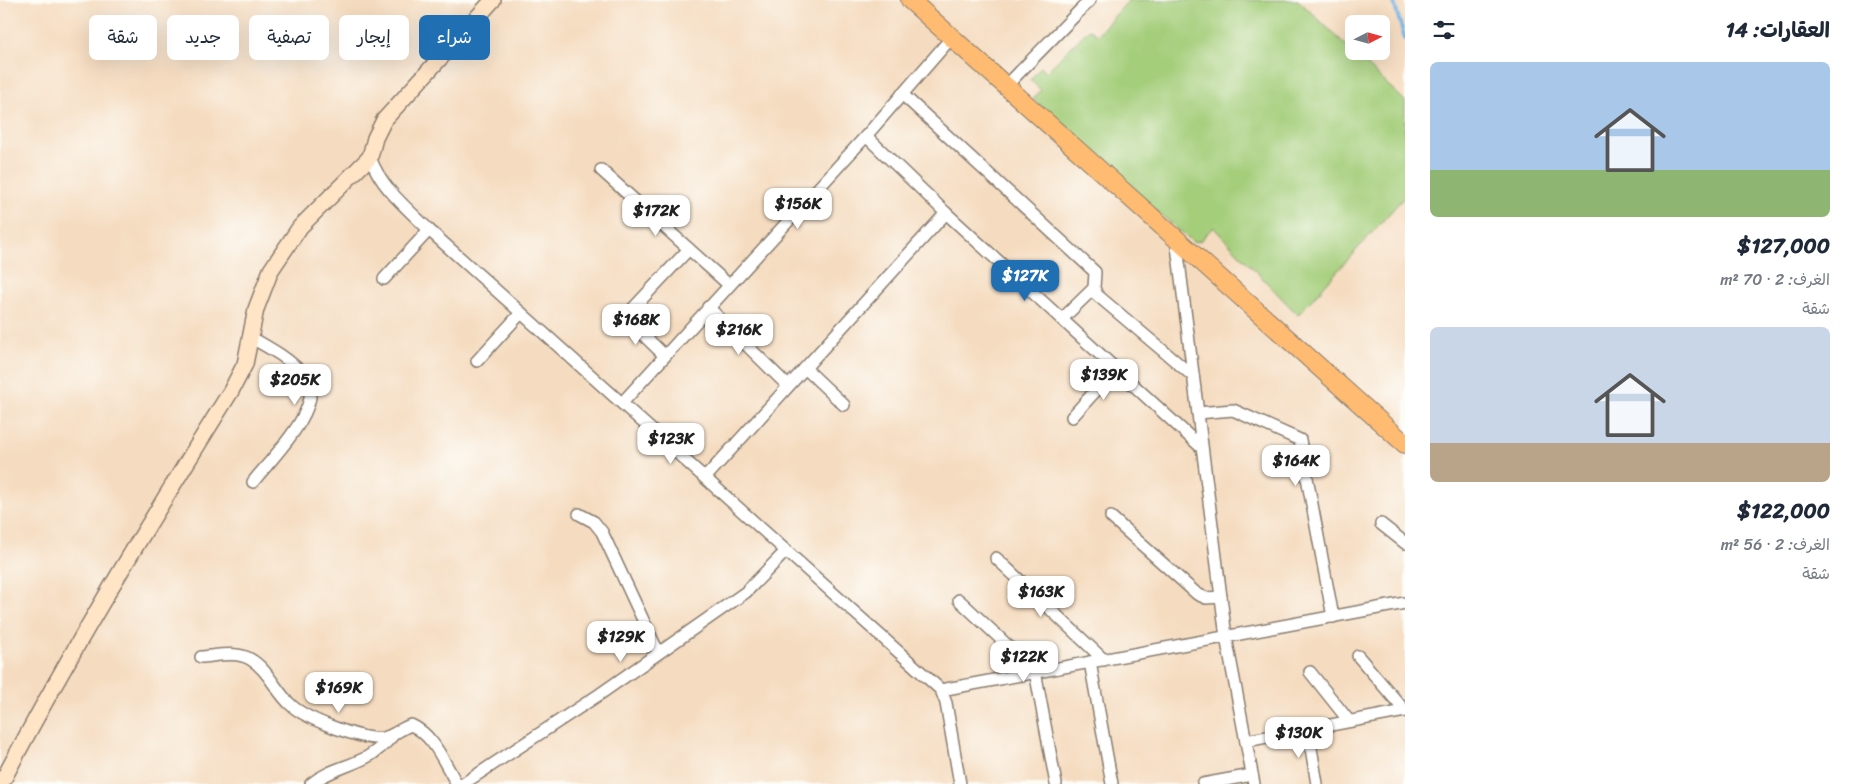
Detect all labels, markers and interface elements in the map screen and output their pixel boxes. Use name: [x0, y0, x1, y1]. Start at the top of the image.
text: العقارات: 14: [1726, 11, 1830, 49]
chip: شقة: [89, 15, 157, 60]
chip: جديد: [167, 15, 239, 60]
chip: تصفية: [249, 15, 329, 60]
chip: إيجار: [339, 15, 409, 60]
chip: شراء: [419, 15, 490, 60]
north arrow: [1345, 15, 1390, 60]
map controls: [1345, 15, 1390, 60]
icon: filters: [1430, 16, 1458, 44]
icon: home: [1585, 95, 1675, 185]
pin: $156K: [763, 188, 833, 230]
text: $156K: [775, 189, 821, 218]
pin: $172K: [621, 194, 691, 237]
text: $172K: [633, 196, 679, 225]
text: $127,000: [1737, 227, 1830, 265]
pin: $127K: [990, 260, 1060, 302]
text: $127K: [1002, 261, 1048, 290]
text: الغرف: 2 · 70 m²: [1720, 265, 1830, 294]
text: شقة: [1802, 294, 1830, 323]
pin: $168K: [601, 304, 671, 346]
text: $168K: [613, 305, 659, 334]
pin: $216K: [704, 314, 774, 356]
text: $216K: [716, 315, 762, 344]
pin: $139K: [1069, 358, 1139, 401]
text: $139K: [1081, 360, 1127, 389]
icon: home: [1585, 360, 1675, 450]
pin: $205K: [260, 364, 330, 406]
text: $205K: [270, 365, 320, 394]
pin: $123K: [636, 422, 706, 465]
text: $123K: [648, 424, 694, 453]
pin: $164K: [1261, 444, 1331, 487]
text: $164K: [1273, 446, 1319, 475]
text: $122,000: [1737, 492, 1830, 530]
text: الغرف: 2 · 56 m²: [1721, 530, 1830, 559]
text: شقة: [1802, 559, 1830, 588]
pin: $163K: [1006, 576, 1076, 618]
text: $163K: [1018, 577, 1064, 606]
pin: $129K: [586, 620, 656, 663]
text: $129K: [598, 622, 644, 651]
pin: $122K: [989, 640, 1059, 683]
text: $122K: [1001, 642, 1047, 671]
pin: $169K: [304, 672, 374, 714]
text: $169K: [316, 673, 362, 702]
pin: $130K: [1264, 716, 1334, 759]
text: $130K: [1276, 718, 1322, 747]

